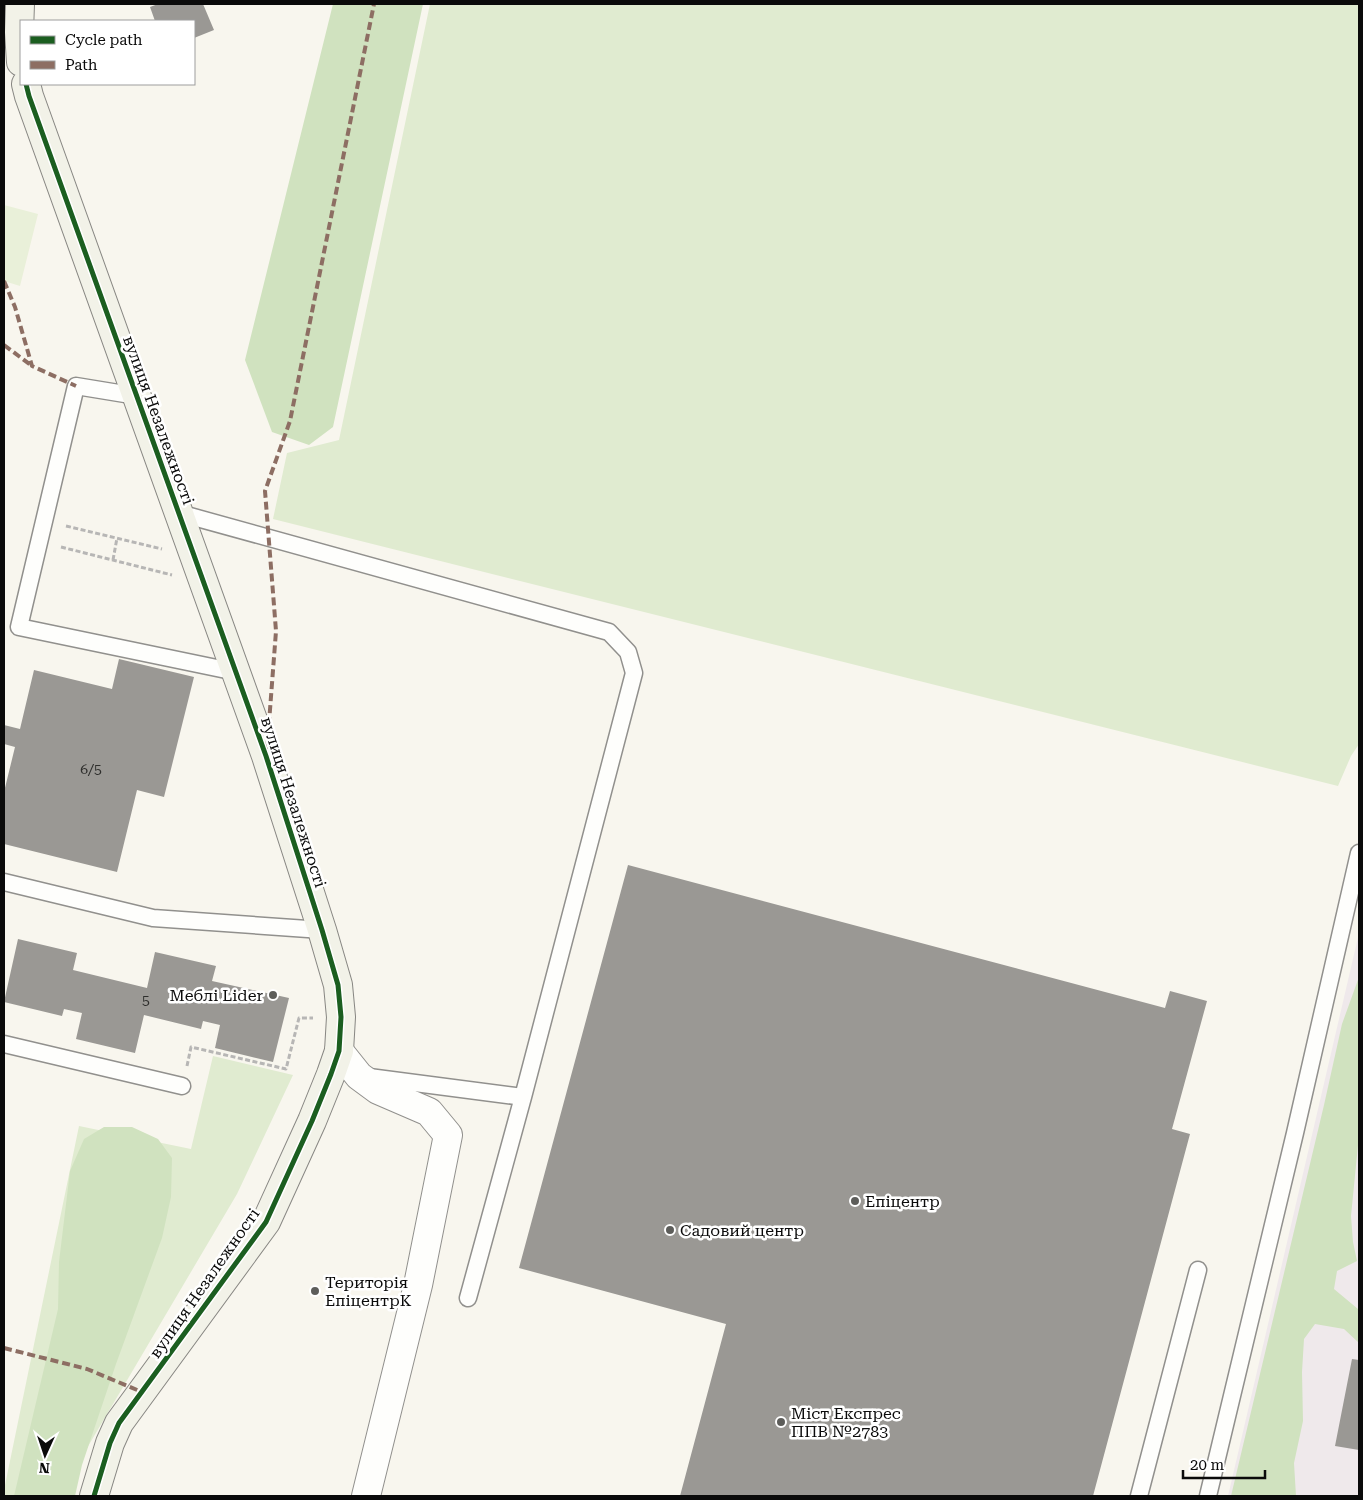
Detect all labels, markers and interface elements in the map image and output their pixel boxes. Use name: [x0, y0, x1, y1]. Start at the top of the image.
legend: [20, 20, 195, 85]
text: Cycle path: [65, 31, 143, 49]
text: Path: [65, 56, 98, 74]
street label: вулиця Незалежності: [119, 333, 198, 507]
street label: вулиця Незалежності: [257, 714, 330, 890]
house number: 6/5: [80, 761, 102, 777]
place label: Меблі Lider: [170, 986, 263, 1005]
marker: Меблі Lider: [267, 989, 279, 1001]
house number: 5: [142, 992, 150, 1008]
place label: Епіцентр: [865, 1192, 940, 1211]
marker: Епіцентр: [849, 1195, 861, 1207]
street label: вулиця Незалежності: [145, 1205, 263, 1362]
place label: Садовий центр: [680, 1221, 804, 1240]
marker: Садовий центр: [664, 1224, 676, 1236]
place label: Територія ЕпіцентрК: [325, 1273, 412, 1310]
marker: Територія ЕпіцентрК: [309, 1285, 321, 1297]
place label: Міст Експрес ППВ №2783: [791, 1404, 901, 1441]
marker: Міст Експрес ППВ №2783: [775, 1416, 787, 1428]
north arrow: [20, 1430, 70, 1480]
scale bar: [1183, 1448, 1266, 1480]
text: 20 m: [1190, 1456, 1225, 1474]
text: N: [38, 1460, 50, 1476]

